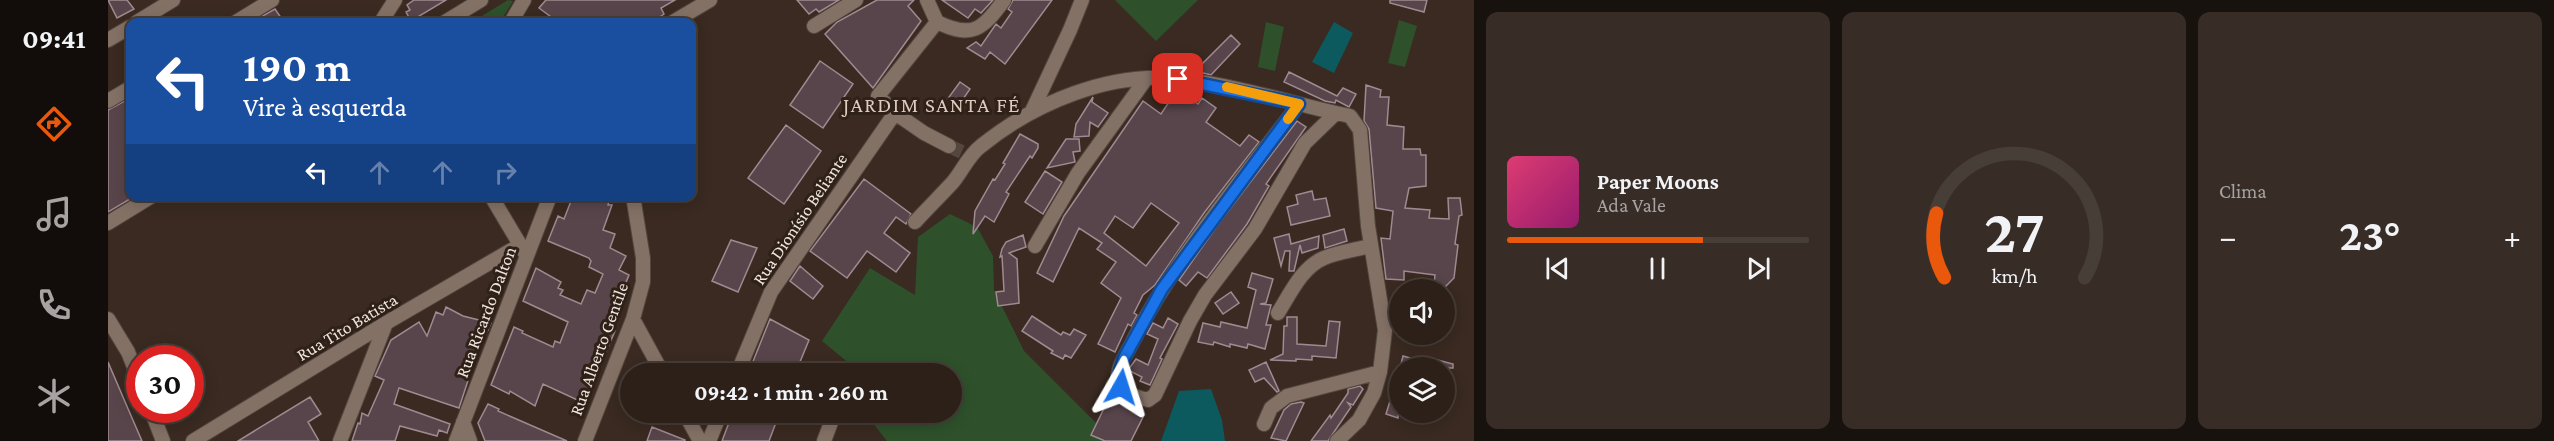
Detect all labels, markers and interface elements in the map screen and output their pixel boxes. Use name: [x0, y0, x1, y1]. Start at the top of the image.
text: 09:41: [22, 24, 86, 54]
icon: left: [144, 42, 222, 120]
text: 190 m: [243, 43, 351, 90]
pin: [1152, 53, 1203, 104]
icon: arrive: [1161, 62, 1194, 95]
text: Vire à esquerda: [243, 92, 407, 122]
district label: JARDIM SANTA FÉ: [841, 93, 1021, 117]
icon: directions: [33, 103, 75, 145]
street label: Rua Dionísio Beliante: [749, 149, 851, 288]
icon: left: [300, 156, 333, 189]
icon: ahead: [363, 156, 396, 189]
icon: ahead: [426, 156, 459, 189]
icon: right: [489, 156, 522, 189]
text: Paper Moons: [1597, 169, 1719, 194]
text: Clima: [2219, 180, 2267, 202]
icon: music: [33, 193, 75, 235]
text: Ada Vale: [1597, 194, 1666, 216]
text: 27: [1984, 196, 2044, 265]
text: 23°: [2339, 210, 2401, 260]
text: −: [2219, 218, 2236, 255]
text: +: [2504, 218, 2521, 255]
street label: Rua Ricardo Dalton: [452, 243, 520, 380]
icon: previous: [1541, 252, 1574, 285]
icon: pause: [1641, 252, 1674, 285]
icon: next: [1742, 252, 1775, 285]
text: km/h: [1991, 264, 2038, 288]
map controls: [1389, 279, 1455, 423]
button: sound: [1389, 279, 1455, 345]
street label: Rua Alberto Gentile: [566, 280, 632, 418]
icon: phone: [33, 284, 75, 326]
street label: Rua Tito Batista: [293, 289, 401, 365]
speed limit sign: 30: [126, 345, 204, 423]
position arrow: [1089, 355, 1153, 419]
button: layers: [1389, 357, 1455, 423]
icon: climate: [33, 375, 75, 417]
text: 09:42 · 1 min · 260 m: [694, 380, 888, 405]

